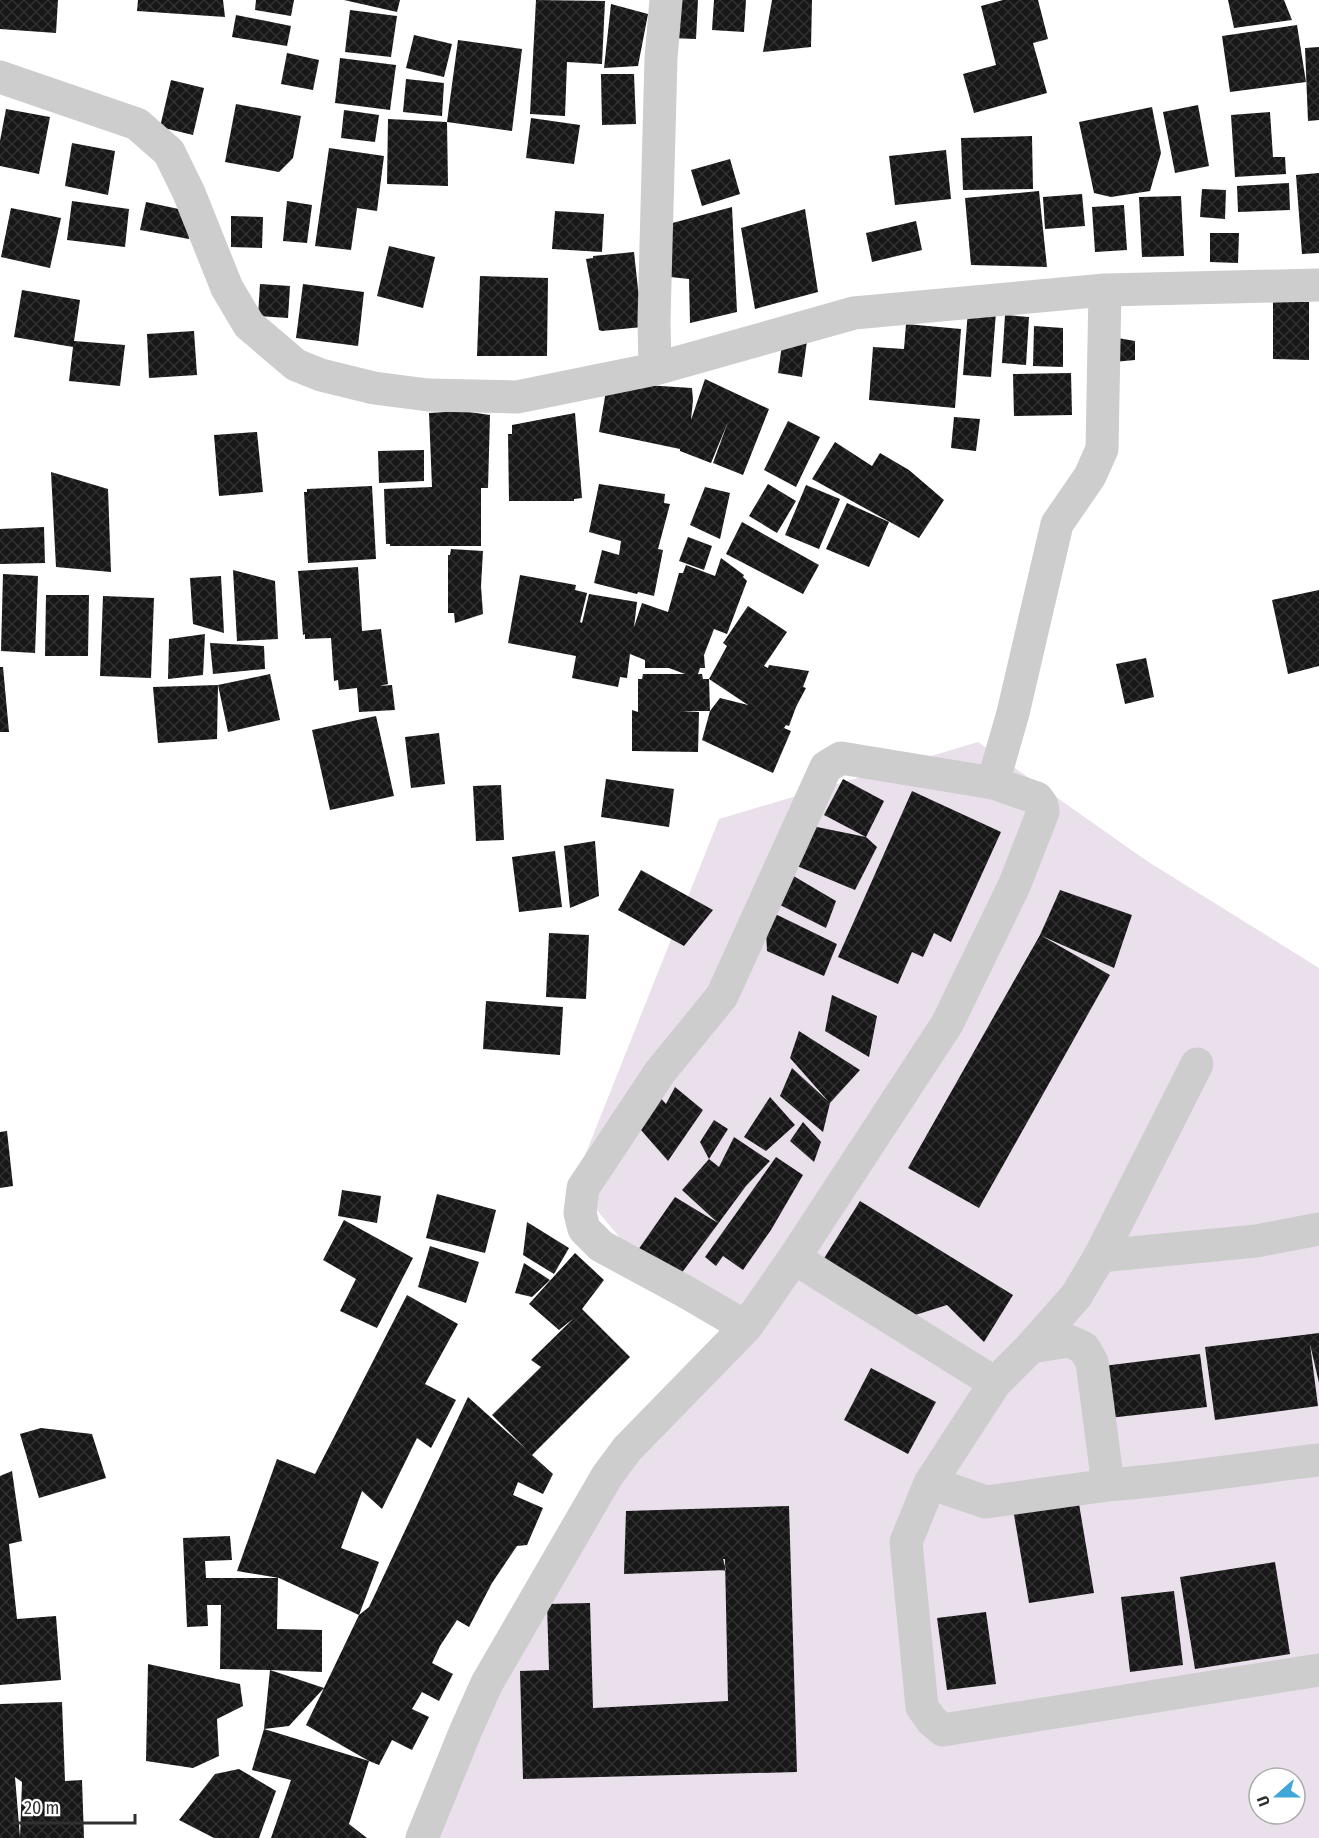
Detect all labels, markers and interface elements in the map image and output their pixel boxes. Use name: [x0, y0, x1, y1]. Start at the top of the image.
north arrow: [1247, 1766, 1307, 1826]
scale bar: [15, 1787, 135, 1825]
text: U: [1253, 1793, 1274, 1809]
text: 20 m: [24, 1797, 59, 1819]

